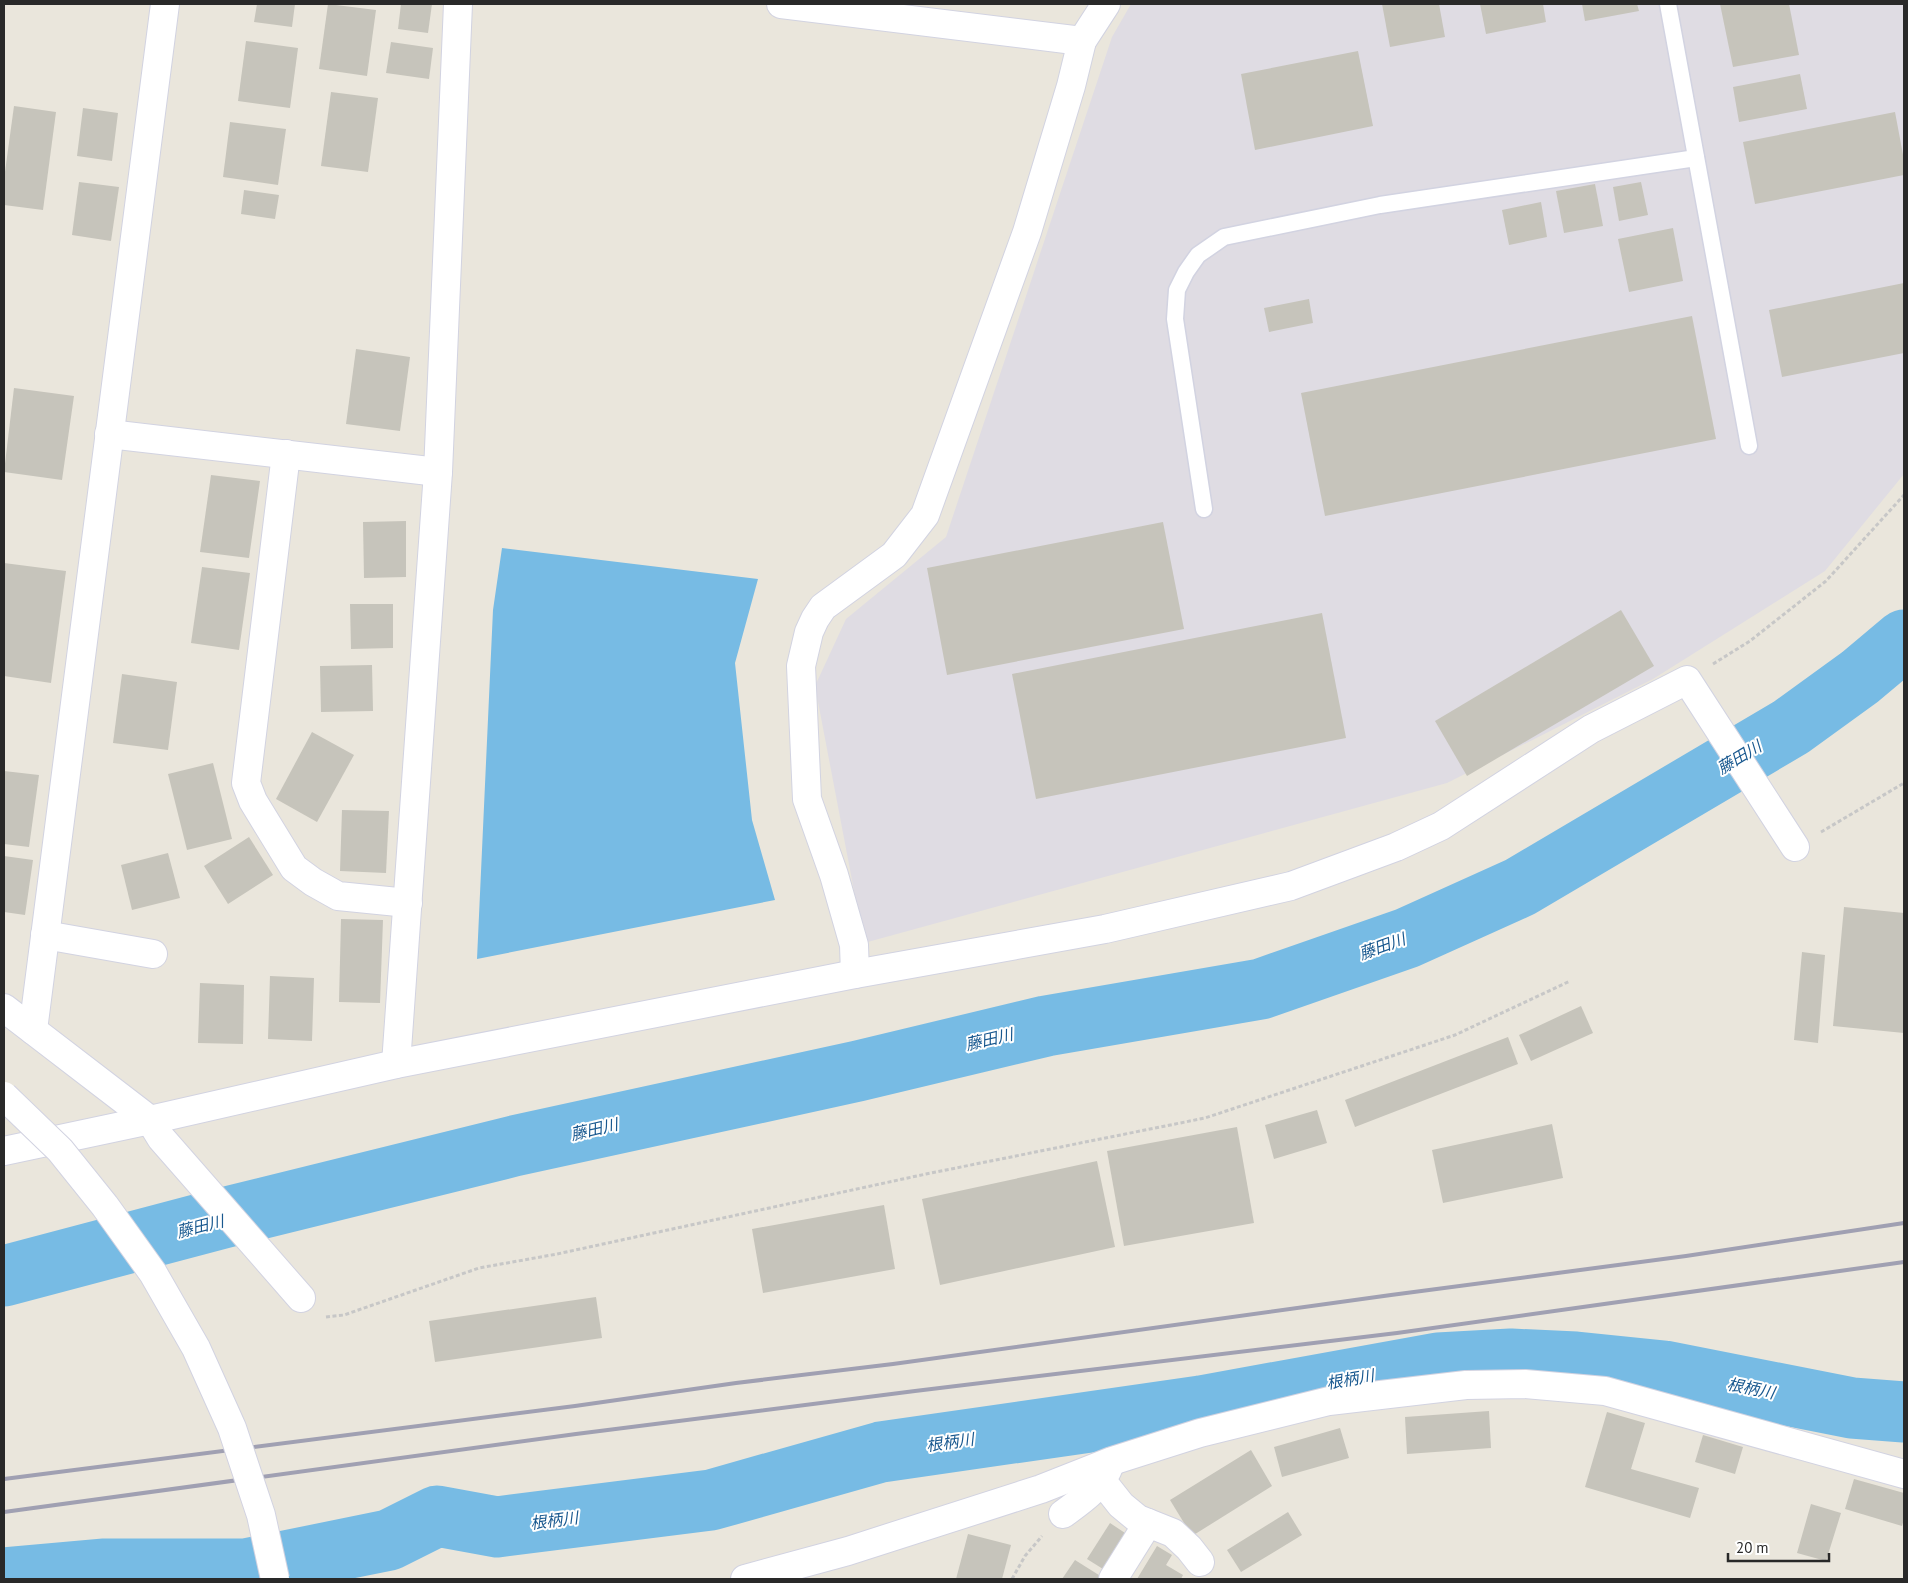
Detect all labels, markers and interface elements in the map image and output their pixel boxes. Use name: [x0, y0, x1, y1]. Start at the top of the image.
water label: 藤田川: [1713, 735, 1766, 778]
water label: 藤田川: [1356, 928, 1410, 964]
water label: 藤田川: [963, 1023, 1017, 1054]
water label: 藤田川: [568, 1113, 622, 1144]
water label: 藤田川: [174, 1210, 228, 1242]
water label: 根柄川: [1325, 1365, 1377, 1393]
water label: 根柄川: [1726, 1374, 1778, 1403]
water label: 根柄川: [925, 1428, 977, 1455]
water label: 根柄川: [529, 1507, 581, 1533]
scale bar: [1728, 1530, 1829, 1562]
text: 20 m: [1736, 1538, 1769, 1557]

